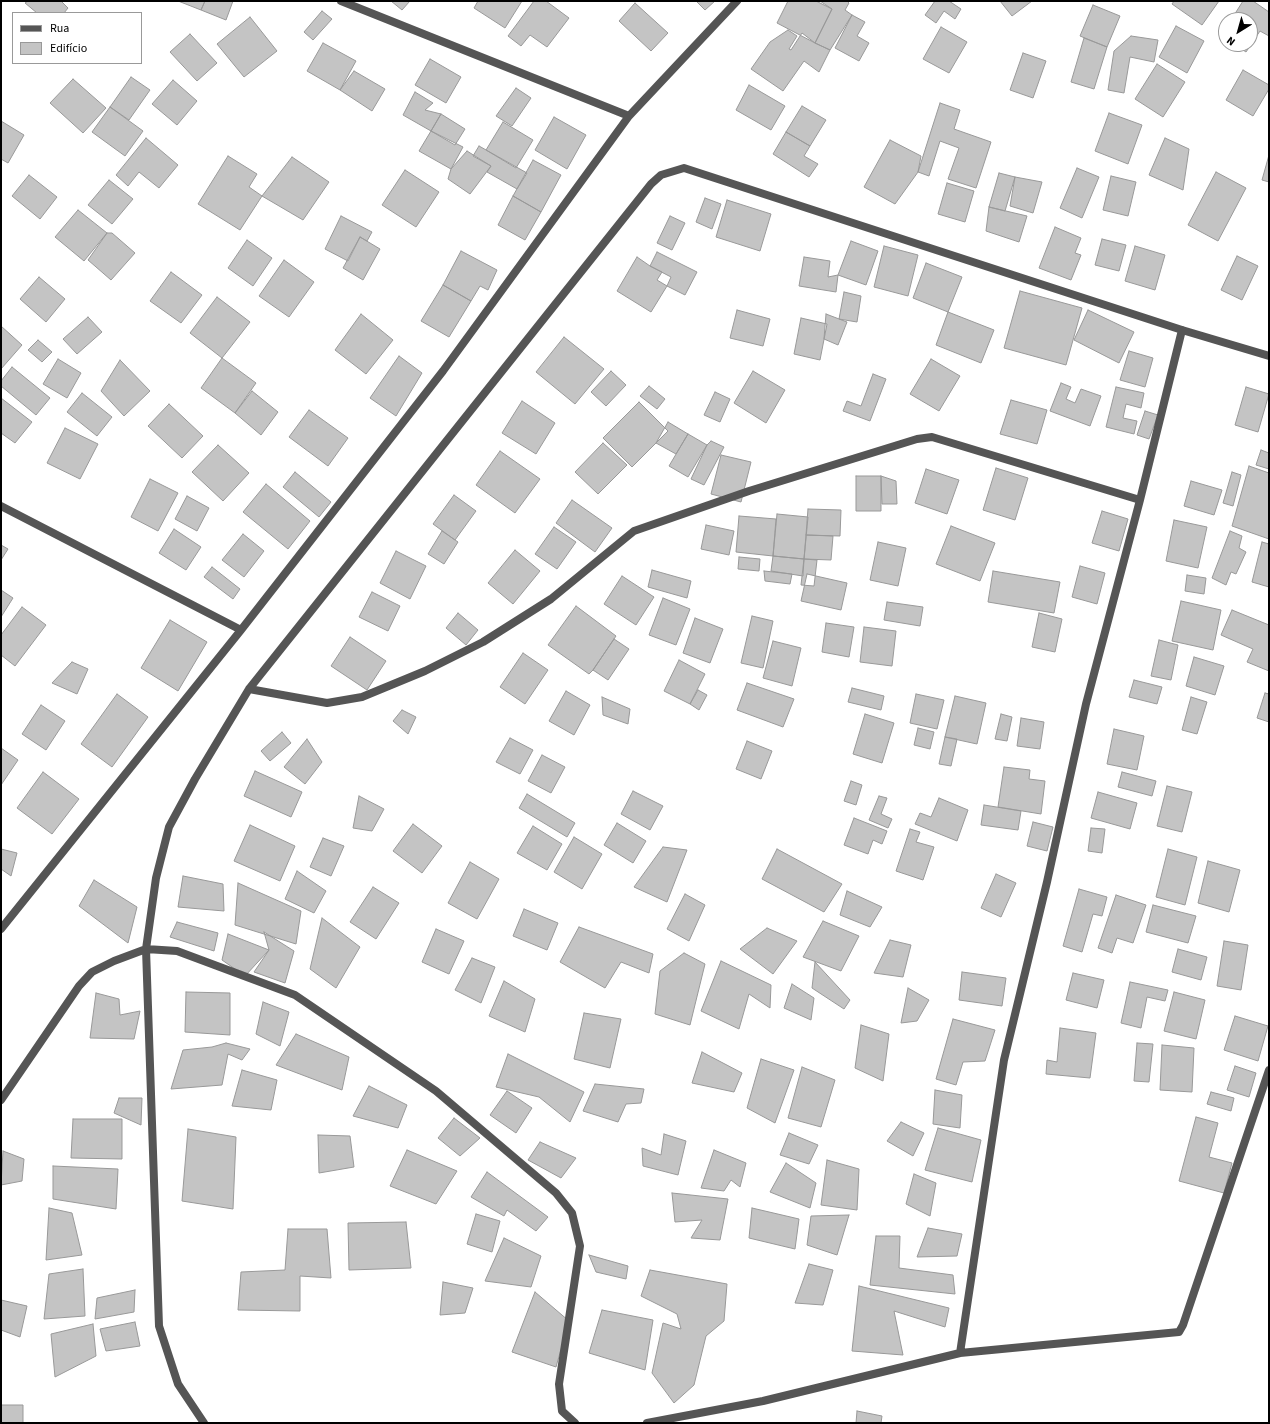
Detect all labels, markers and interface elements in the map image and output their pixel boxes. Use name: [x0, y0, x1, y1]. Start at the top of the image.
legend: [12, 12, 142, 64]
north arrow: [1218, 12, 1258, 52]
text: Rua: [50, 20, 69, 37]
text: N: [1224, 33, 1239, 49]
text: Edifício: [50, 40, 87, 57]

